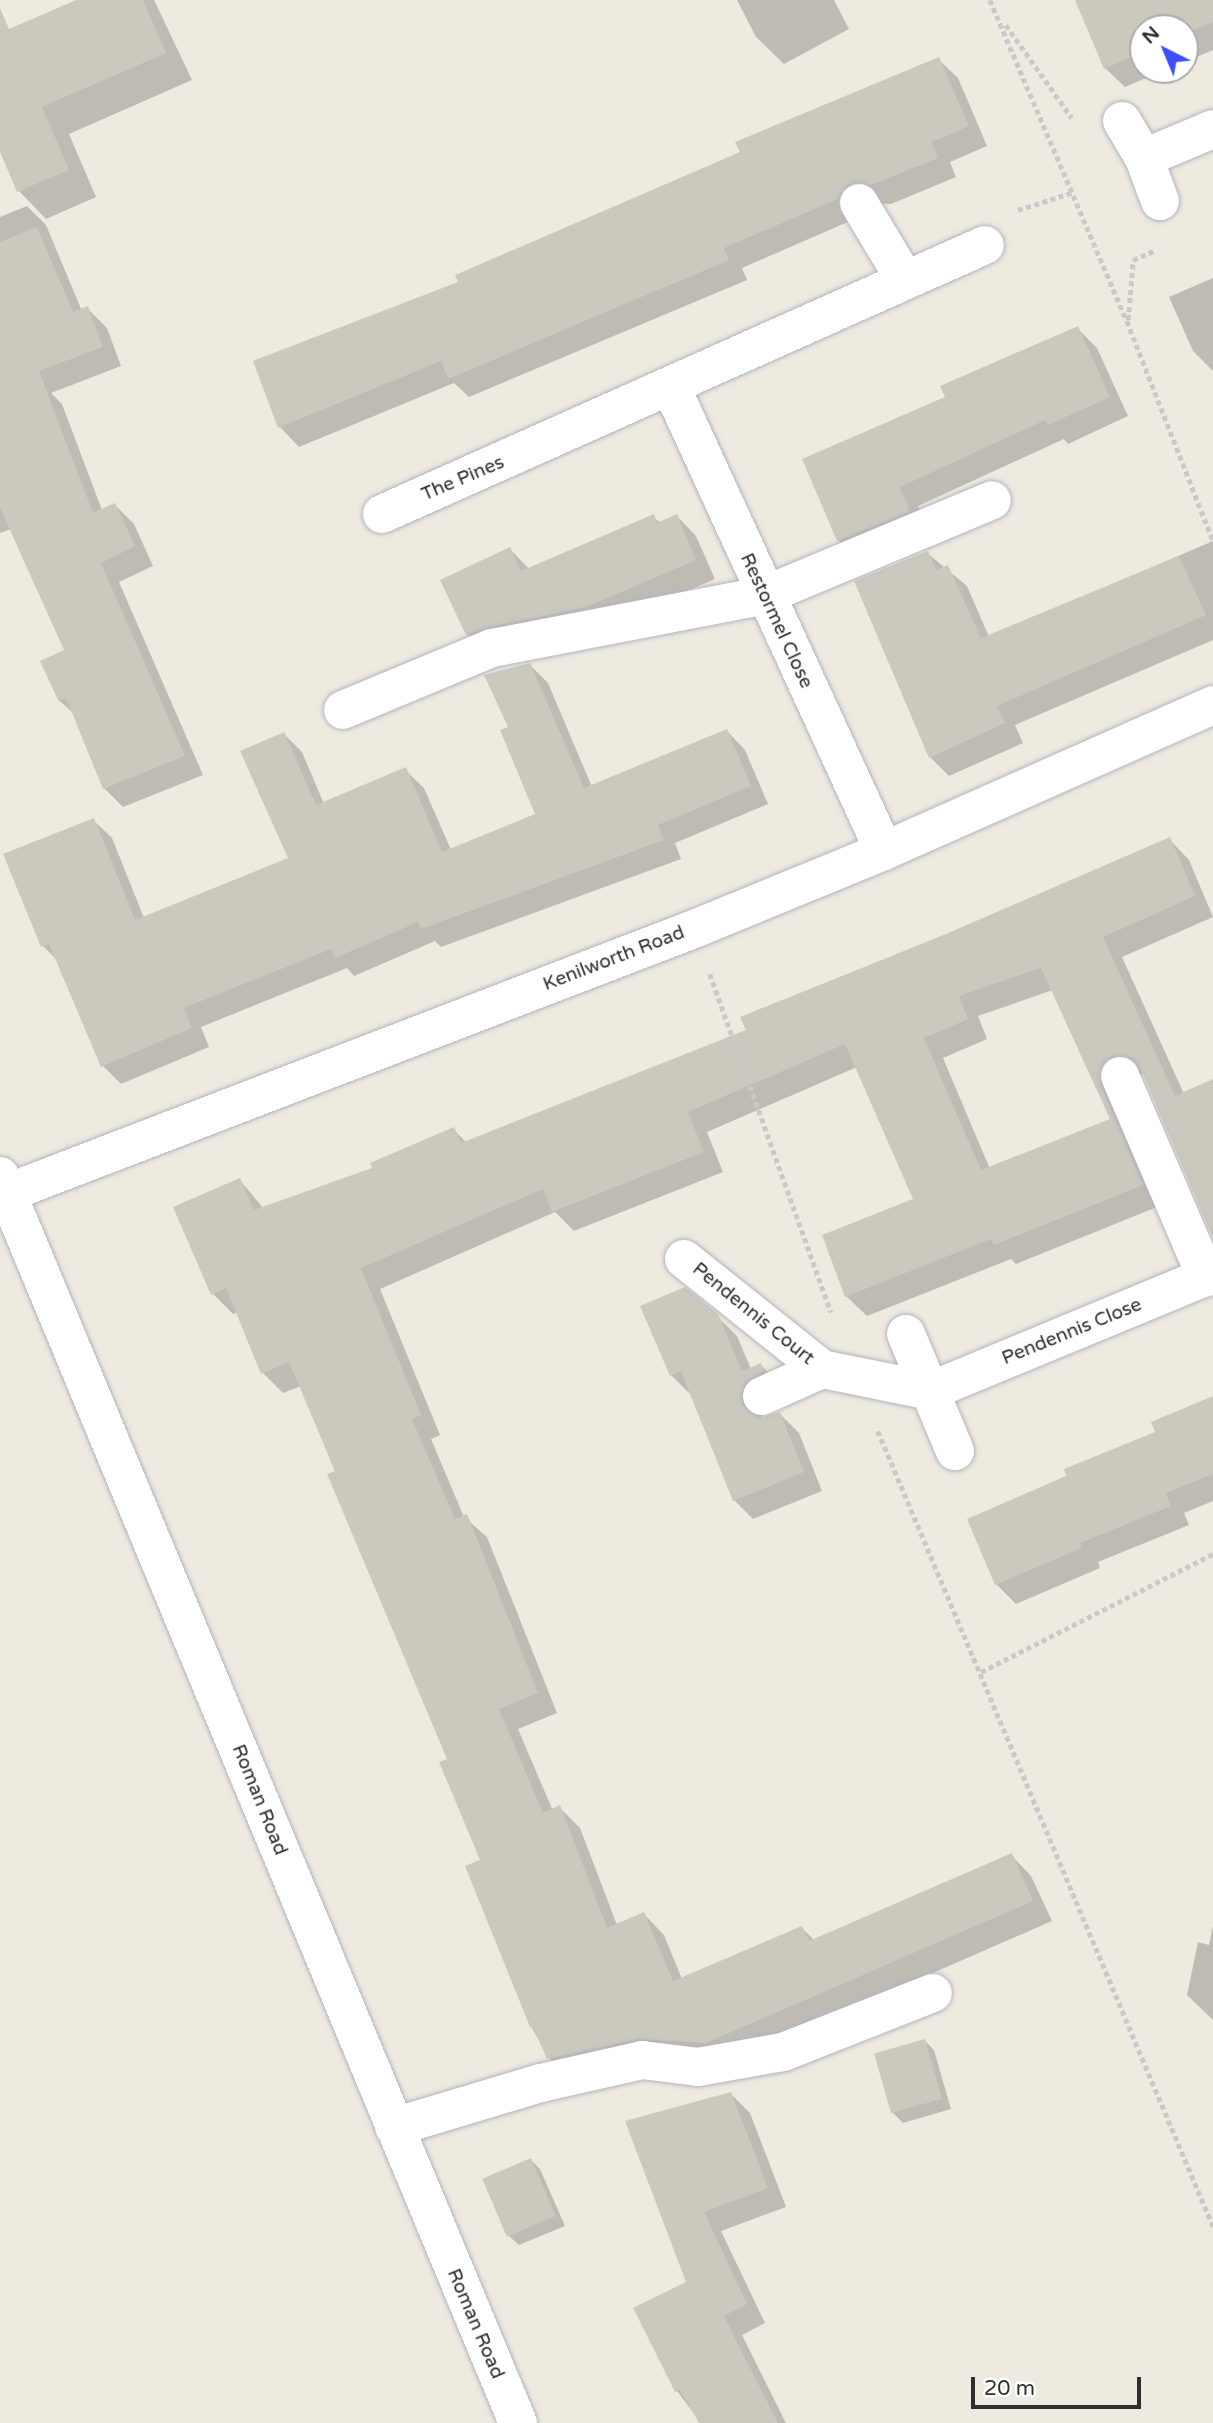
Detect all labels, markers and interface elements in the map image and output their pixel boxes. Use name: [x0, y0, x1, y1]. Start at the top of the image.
north arrow: [1129, 14, 1199, 84]
text: N: [1138, 22, 1164, 48]
street label: The Pines: [418, 451, 508, 507]
street label: Restormel Close: [735, 550, 817, 692]
street label: Kenilworth Road: [540, 922, 688, 996]
street label: Pendennis Court: [688, 1258, 818, 1370]
street label: Pendennis Close: [999, 1294, 1145, 1370]
street label: Roman Road: [226, 1741, 292, 1859]
street label: Roman Road: [442, 2265, 508, 2383]
scale bar: [975, 2364, 1145, 2408]
text: 20 m: [984, 2376, 1035, 2401]

